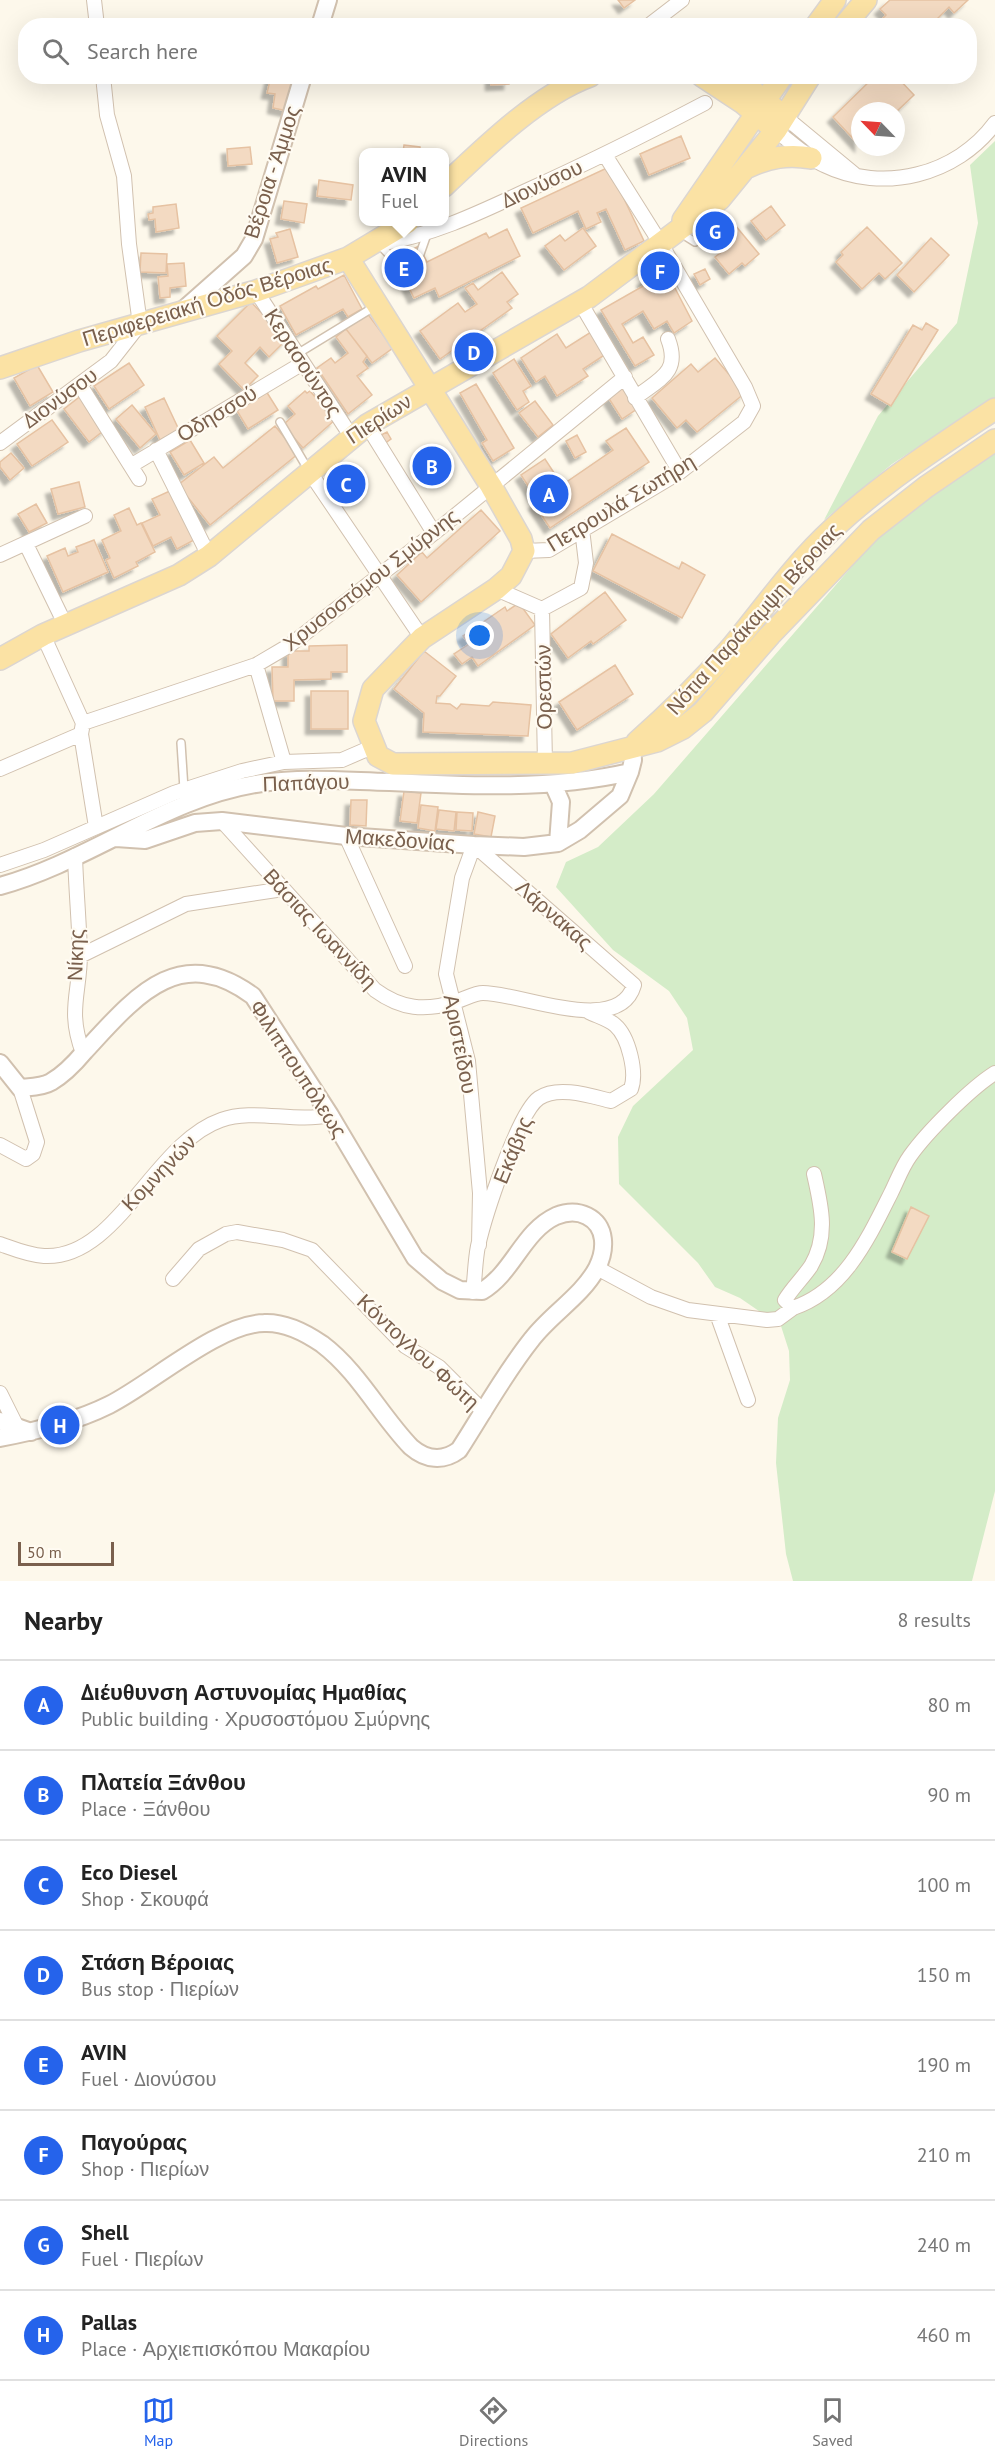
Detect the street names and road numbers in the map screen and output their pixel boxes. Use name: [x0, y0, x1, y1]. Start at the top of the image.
street label: Βέροια - Άμμος: [237, 102, 306, 242]
street label: Διονύσου: [497, 153, 587, 214]
street label: Περιφερειακή Οδός Βέροιας: [79, 251, 335, 352]
street label: Κερασούντος: [258, 303, 348, 422]
street label: Διονύσου: [17, 361, 103, 434]
street label: Οδησσού: [172, 379, 262, 448]
street label: Πιερίων: [341, 387, 417, 450]
street label: Πετρουλά Σωτήρη: [542, 448, 700, 558]
street label: Χρυσοστόμου Σμύρνης: [277, 503, 464, 657]
street label: Νότια Παράκαμψη Βέροιας: [660, 517, 847, 720]
street label: Ορεστών: [529, 644, 558, 730]
street label: Παπάγου: [262, 767, 350, 798]
street label: Μακεδονίας: [344, 822, 456, 857]
street label: Βάσιας Ιωαννίδη: [258, 863, 383, 995]
street label: Λάρνακας: [510, 874, 598, 955]
street label: Νίκης: [61, 928, 90, 982]
street label: Αριστείδου: [438, 992, 483, 1096]
street label: Φιλιππουπόλεως: [244, 995, 353, 1143]
street label: Εκάβης: [487, 1112, 538, 1187]
street label: Κομνηνών: [115, 1129, 202, 1217]
street label: Κόντογλου Φώτη: [351, 1288, 485, 1415]

